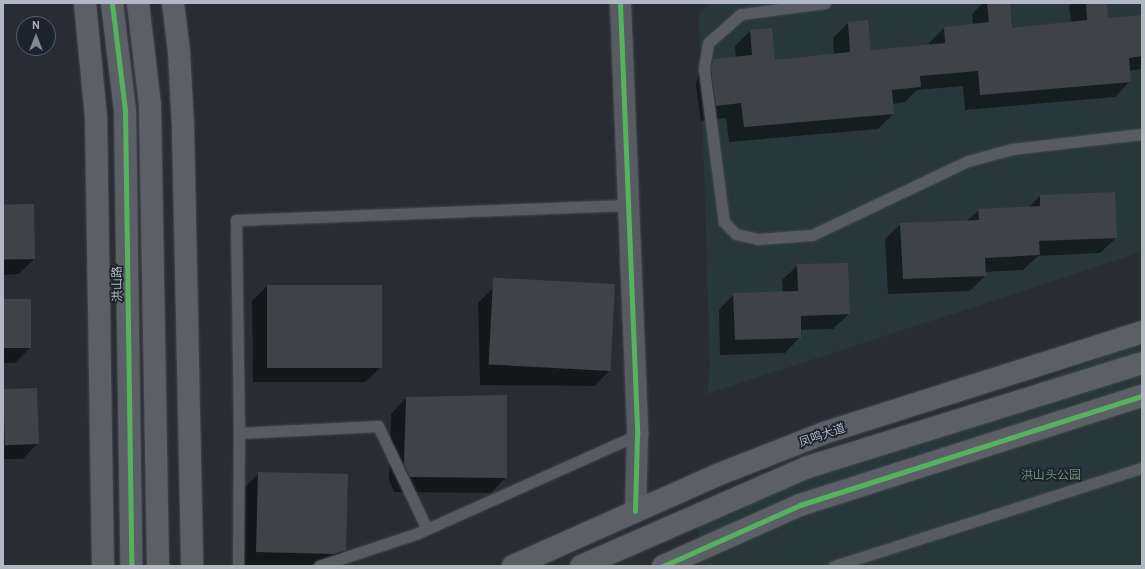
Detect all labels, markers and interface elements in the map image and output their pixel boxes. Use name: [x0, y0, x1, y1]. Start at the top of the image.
north arrow: [16, 16, 56, 56]
text: N: [32, 18, 40, 32]
street label: 洪山路: [109, 266, 125, 302]
street label: 凤鸣大道: [797, 420, 847, 450]
park label: 洪山头公园: [1021, 468, 1081, 482]

